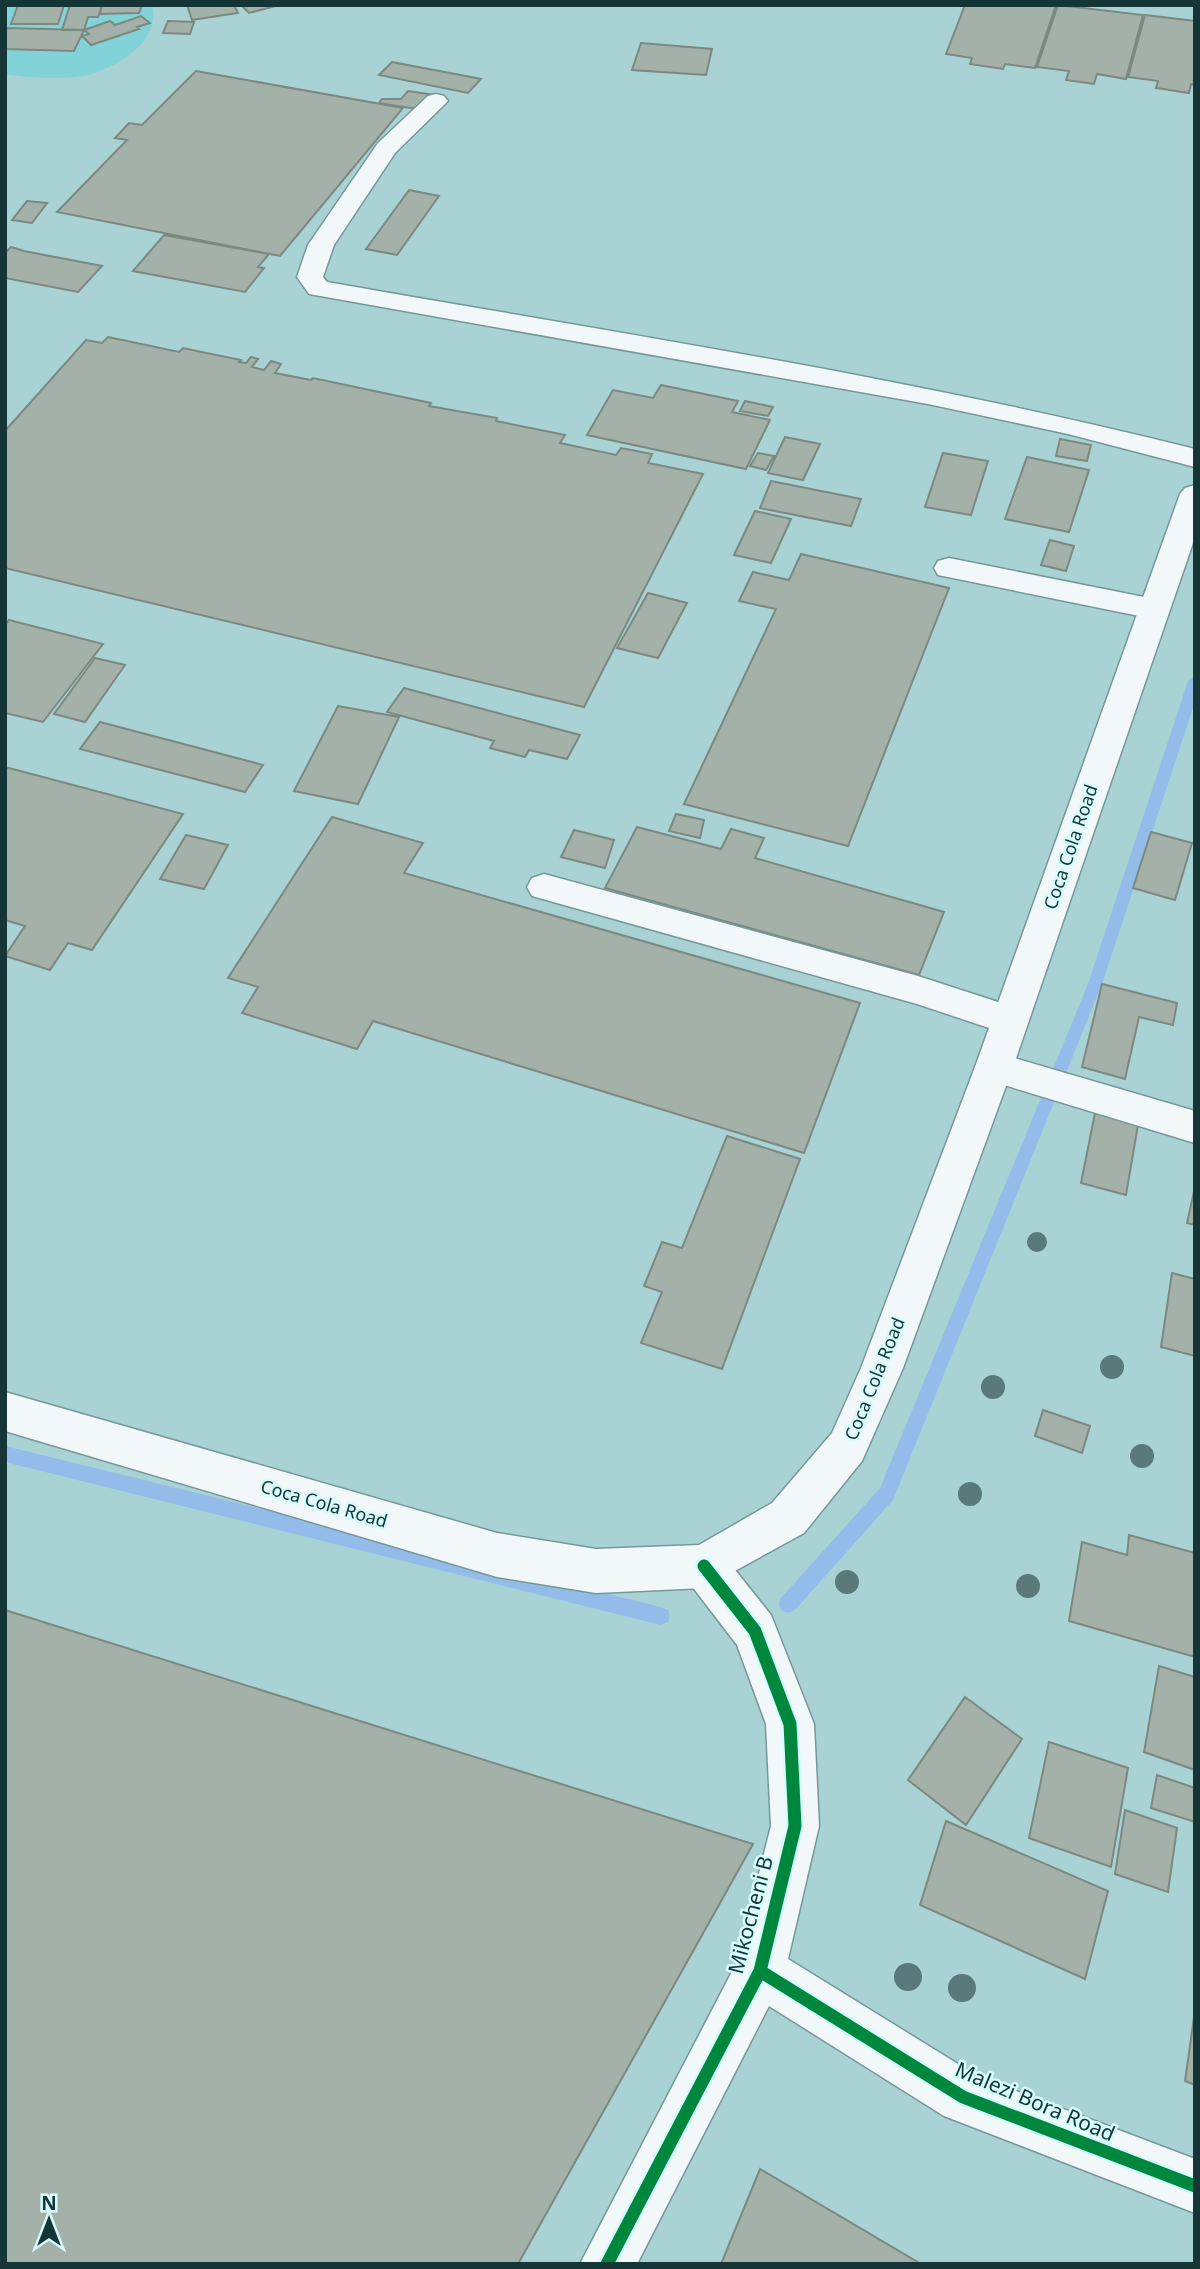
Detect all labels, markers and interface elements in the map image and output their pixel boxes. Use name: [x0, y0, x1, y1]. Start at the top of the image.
street label: Coca Cola Road: [1037, 781, 1103, 912]
street label: Coca Cola Road: [838, 1314, 910, 1444]
street label: Coca Cola Road: [258, 1473, 390, 1533]
street label: Mikocheni B: [721, 1853, 779, 1977]
street label: Malezi Bora Road: [951, 2055, 1120, 2147]
north arrow: [14, 2185, 84, 2255]
text: N: [41, 2190, 57, 2216]

